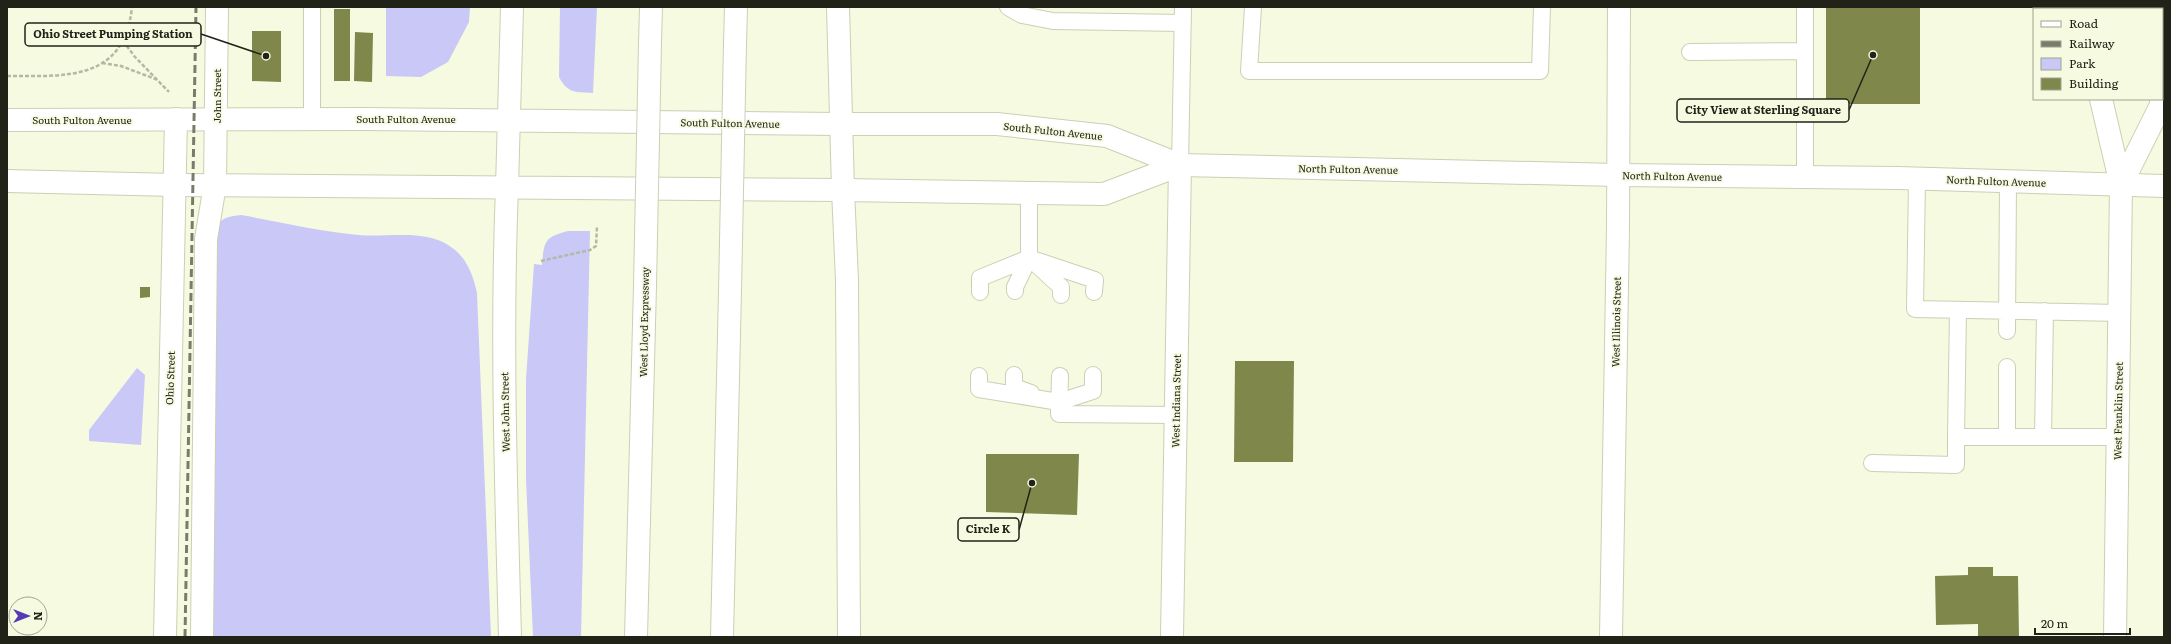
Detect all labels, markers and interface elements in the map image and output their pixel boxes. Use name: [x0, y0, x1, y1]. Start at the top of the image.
legend: [2033, 8, 2163, 100]
text: Road: [2069, 14, 2099, 32]
callout: Ohio Street Pumping Station: [25, 23, 201, 46]
text: Ohio Street Pumping Station: [33, 25, 193, 41]
text: Railway: [2069, 34, 2115, 52]
text: Park: [2069, 54, 2096, 72]
street label: John Street: [209, 69, 224, 123]
text: Building: [2069, 74, 2119, 92]
callout: City View at Sterling Square: [1677, 99, 1849, 122]
text: City View at Sterling Square: [1685, 101, 1841, 117]
street label: South Fulton Avenue: [356, 111, 456, 126]
street label: South Fulton Avenue: [32, 112, 132, 127]
street label: South Fulton Avenue: [680, 114, 780, 131]
street label: South Fulton Avenue: [1003, 118, 1103, 143]
street label: North Fulton Avenue: [1298, 160, 1398, 177]
street label: North Fulton Avenue: [1622, 167, 1722, 184]
street label: North Fulton Avenue: [1946, 171, 2046, 190]
street label: West Lloyd Expressway: [635, 267, 652, 377]
street label: West Illinois Street: [1607, 277, 1624, 367]
street label: Ohio Street: [161, 351, 178, 405]
street label: West Indiana Street: [1167, 354, 1184, 448]
street label: West Franklin Street: [2109, 362, 2126, 460]
street label: West John Street: [496, 372, 513, 452]
callout: Circle K: [958, 518, 1019, 541]
text: Circle K: [966, 520, 1011, 536]
north arrow: [8, 596, 48, 636]
scale bar: [2035, 610, 2130, 636]
text: N: [31, 611, 47, 621]
text: 20 m: [2041, 614, 2068, 632]

